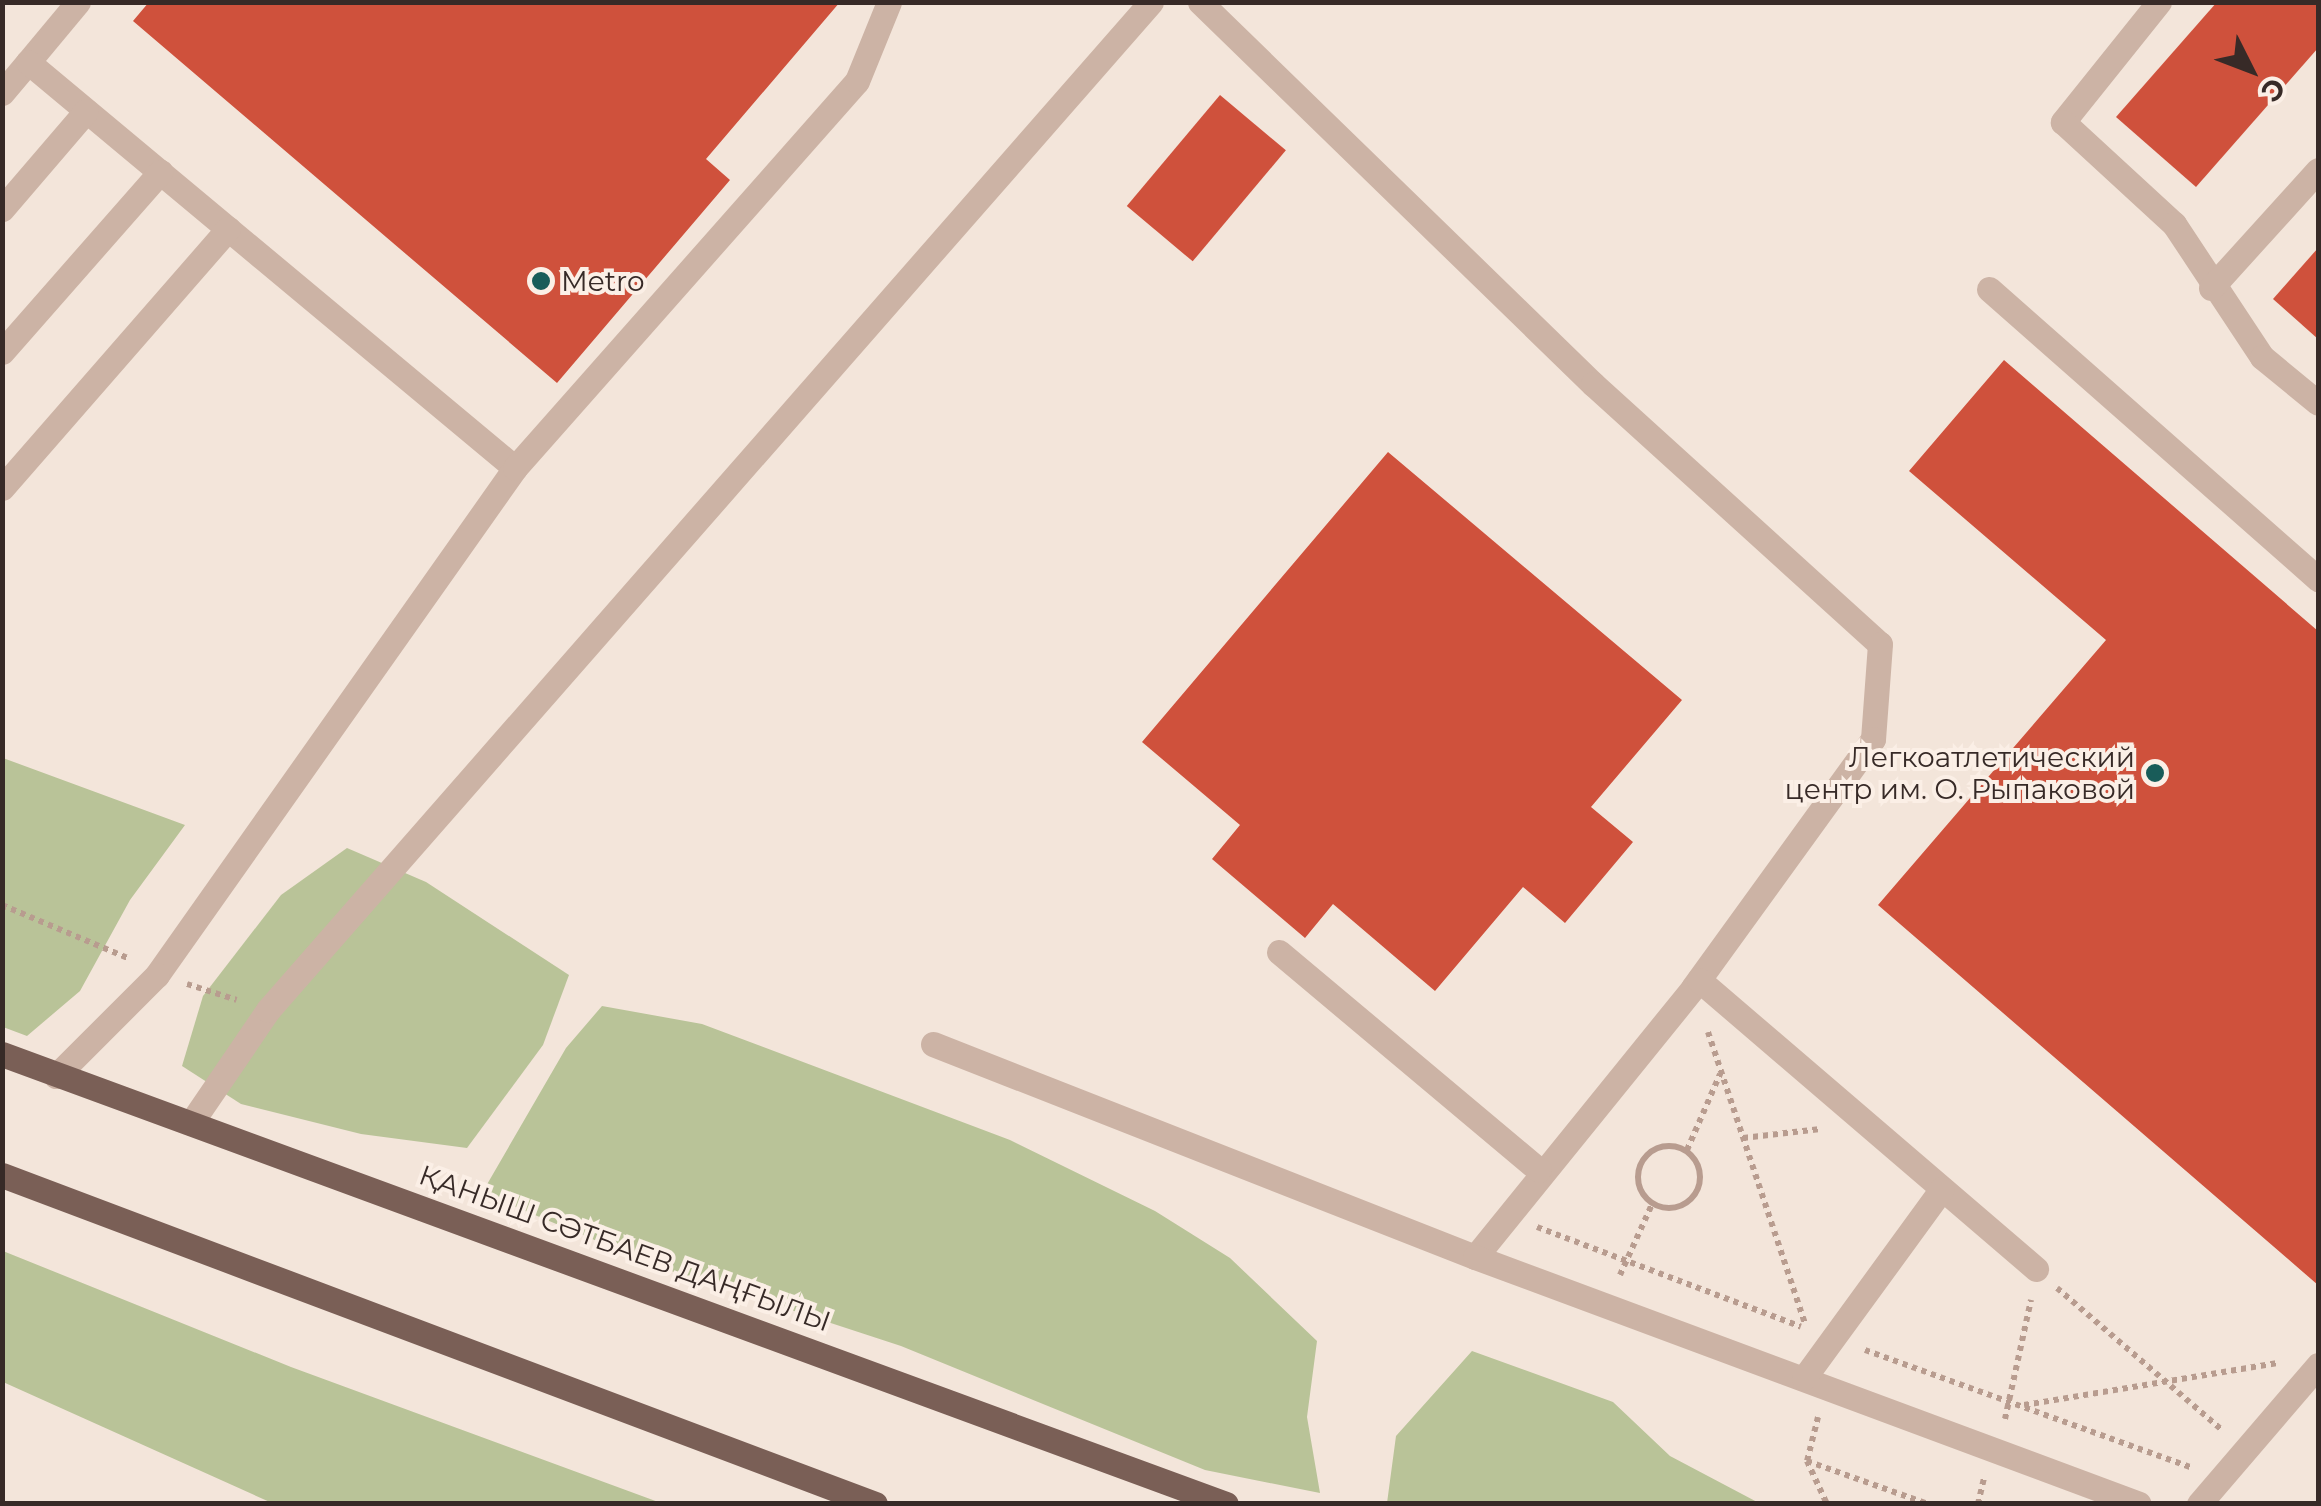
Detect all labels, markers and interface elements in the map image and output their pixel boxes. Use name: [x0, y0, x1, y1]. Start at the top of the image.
north arrow: [2201, 20, 2301, 120]
text: С: [2254, 71, 2293, 109]
place label: Metro: [561, 264, 644, 298]
marker: Metro: [530, 270, 552, 292]
place label: Легкоатлетический центр им. О. Рыпаковой: [1785, 740, 2135, 806]
marker: Легкоатлетический центр им. О. Рыпаковой: [2144, 762, 2166, 784]
street label: ҚАНЫШ СӘТБАЕВ ДАҢҒЫЛЫ: [415, 1158, 835, 1338]

